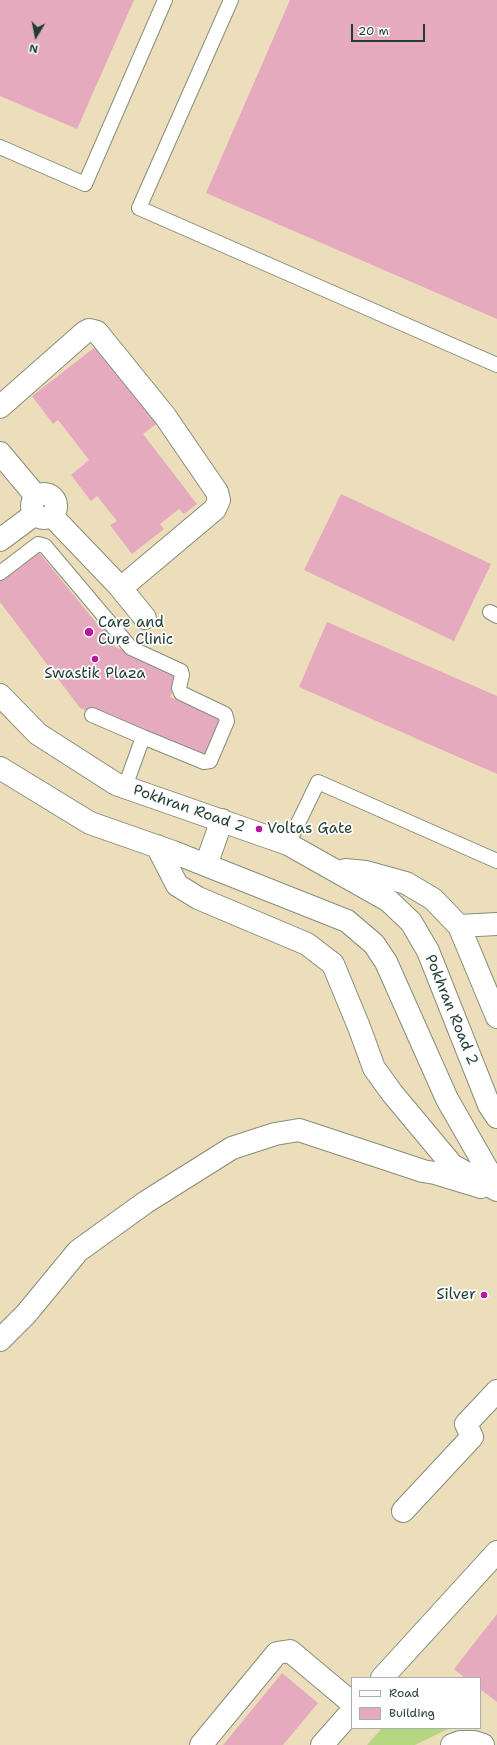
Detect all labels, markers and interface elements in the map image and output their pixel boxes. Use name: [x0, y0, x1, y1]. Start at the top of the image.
north arrow: [16, 16, 56, 56]
scale bar: [353, 16, 427, 42]
text: 20 m: [358, 23, 389, 39]
text: N: [28, 40, 39, 56]
place label: Care and Cure Clinic: [98, 614, 173, 649]
marker: Care and Cure Clinic: [83, 626, 95, 638]
marker: Swastik Plaza: [90, 654, 100, 664]
place label: Swastik Plaza: [44, 665, 146, 683]
street label: Pokhran Road 2: [131, 781, 247, 837]
place label: Voltas Gate: [267, 820, 353, 838]
marker: Voltas Gate: [254, 824, 264, 834]
street label: Pokhran Road 2: [421, 952, 481, 1068]
place label: Silver: [436, 1286, 476, 1304]
marker: Silver: [479, 1290, 489, 1300]
legend: [351, 1677, 481, 1729]
text: Road: [389, 1685, 419, 1701]
text: Building: [389, 1705, 435, 1721]

